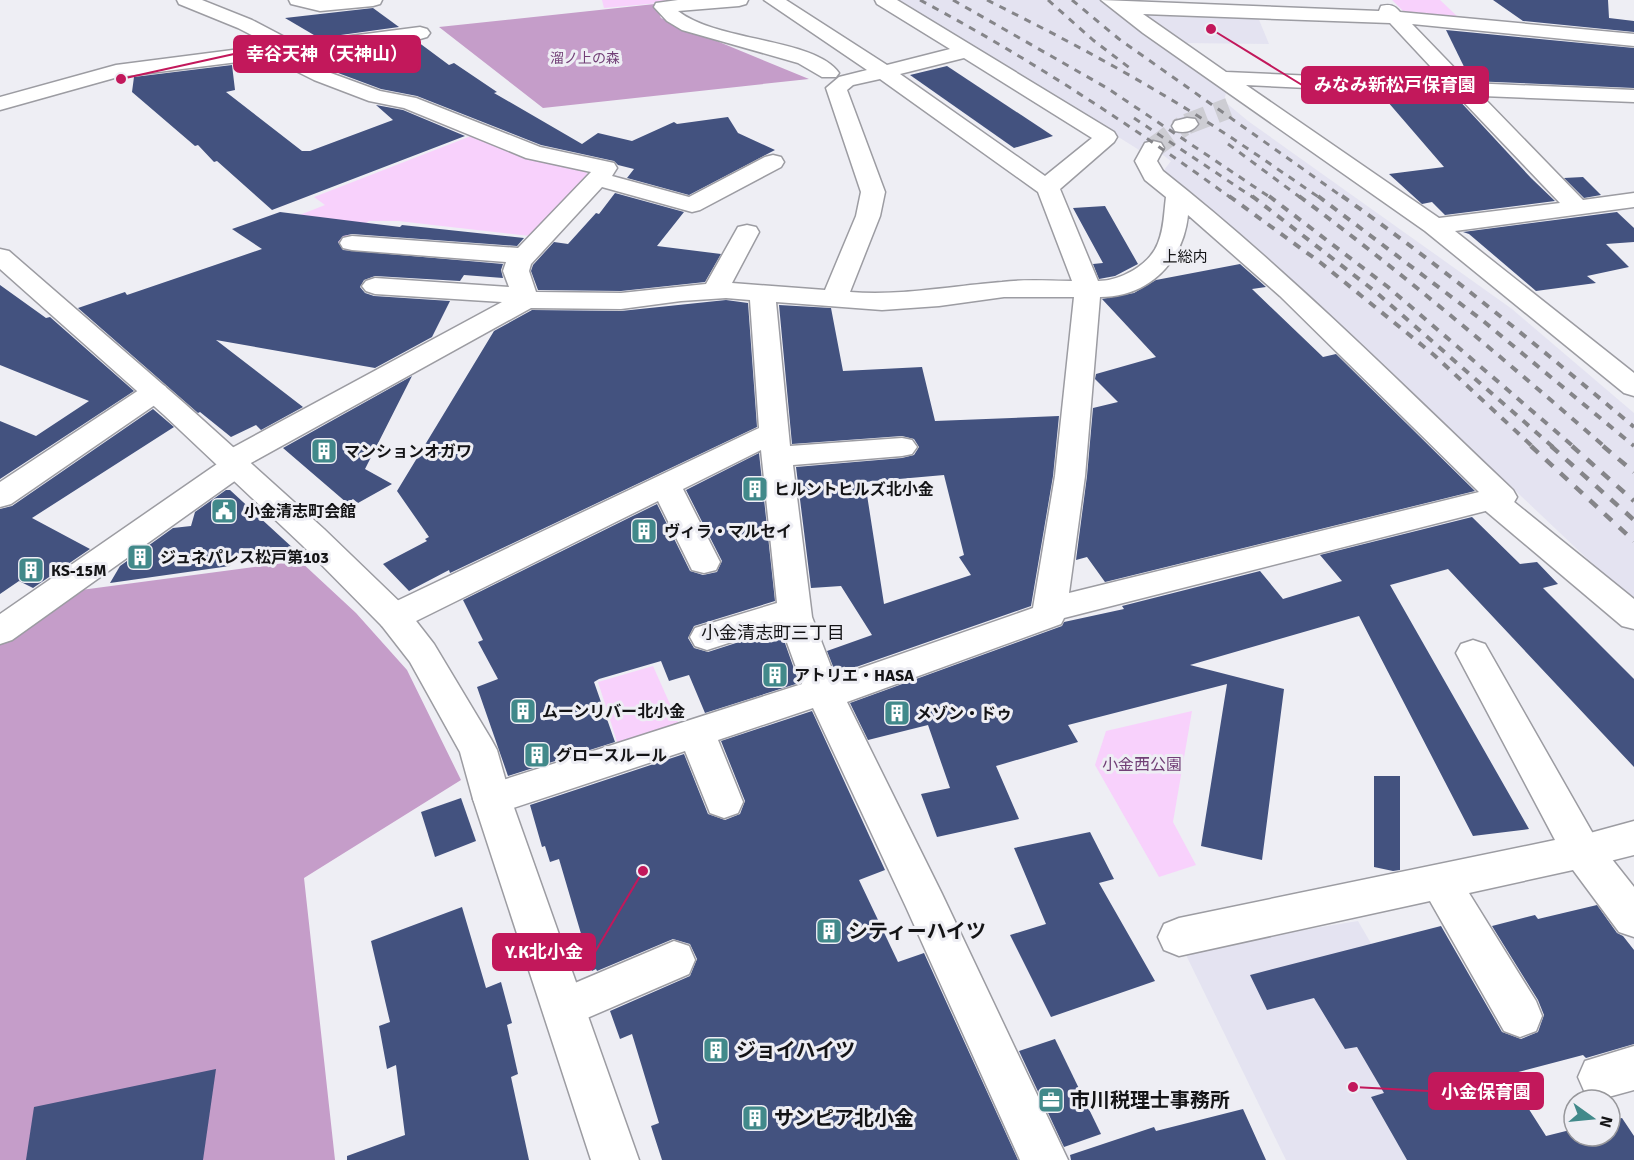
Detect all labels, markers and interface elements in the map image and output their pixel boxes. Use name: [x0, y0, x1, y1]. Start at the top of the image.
callout: 幸谷天神（天神山）: [234, 36, 420, 72]
text: 幸谷天神（天神山）: [246, 43, 408, 65]
park label: 溜ノ上の森: [550, 50, 620, 67]
callout: みなみ新松戸保育園: [1302, 67, 1488, 103]
text: みなみ新松戸保育園: [1314, 74, 1476, 96]
district label: 上総内: [1162, 248, 1208, 266]
building icon: マンションオガワ: [309, 436, 339, 466]
place label: マンションオガワ: [344, 442, 472, 462]
building icon: ヒルントヒルズ北小金: [740, 474, 770, 504]
place label: ヒルントヒルズ北小金: [774, 480, 934, 500]
public building icon: 小金清志町会館: [209, 496, 239, 526]
place label: 小金清志町会館: [244, 502, 356, 522]
building icon: ヴィラ・マルセイ: [629, 516, 659, 546]
place label: ヴィラ・マルセイ: [664, 522, 792, 542]
building icon: ジュネパレス松戸第103: [125, 542, 155, 572]
place label: ジュネパレス松戸第103: [160, 548, 329, 568]
building icon: KS-15M: [16, 555, 46, 585]
place label: KS-15M: [51, 561, 106, 581]
district label: 小金清志町三丁目: [701, 622, 845, 644]
building icon: アトリエ・HASA: [760, 660, 790, 690]
place label: アトリエ・HASA: [794, 666, 915, 686]
building icon: ムーンリバー北小金: [508, 696, 538, 726]
building icon: メゾン・ドゥ: [882, 698, 912, 728]
place label: ムーンリバー北小金: [542, 702, 685, 722]
place label: メゾン・ドゥ: [916, 704, 1012, 724]
building icon: グロースルール: [522, 740, 552, 770]
place label: グロースルール: [556, 746, 667, 766]
park label: 小金西公園: [1102, 755, 1182, 775]
building icon: シティーハイツ: [814, 916, 844, 946]
place label: シティーハイツ: [848, 919, 986, 944]
callout: Y.K北小金: [493, 934, 595, 970]
text: Y.K北小金: [504, 941, 583, 963]
building icon: ジョイハイツ: [701, 1035, 731, 1065]
place label: ジョイハイツ: [736, 1038, 855, 1063]
callout: 小金保育園: [1429, 1073, 1543, 1109]
text: 小金保育園: [1441, 1081, 1531, 1103]
office icon: 市川税理士事務所: [1036, 1085, 1066, 1115]
place label: 市川税理士事務所: [1070, 1088, 1230, 1113]
north arrow: [1562, 1088, 1622, 1148]
building icon: サンピア北小金: [740, 1103, 770, 1133]
place label: サンピア北小金: [774, 1106, 914, 1131]
text: N: [1594, 1114, 1617, 1130]

